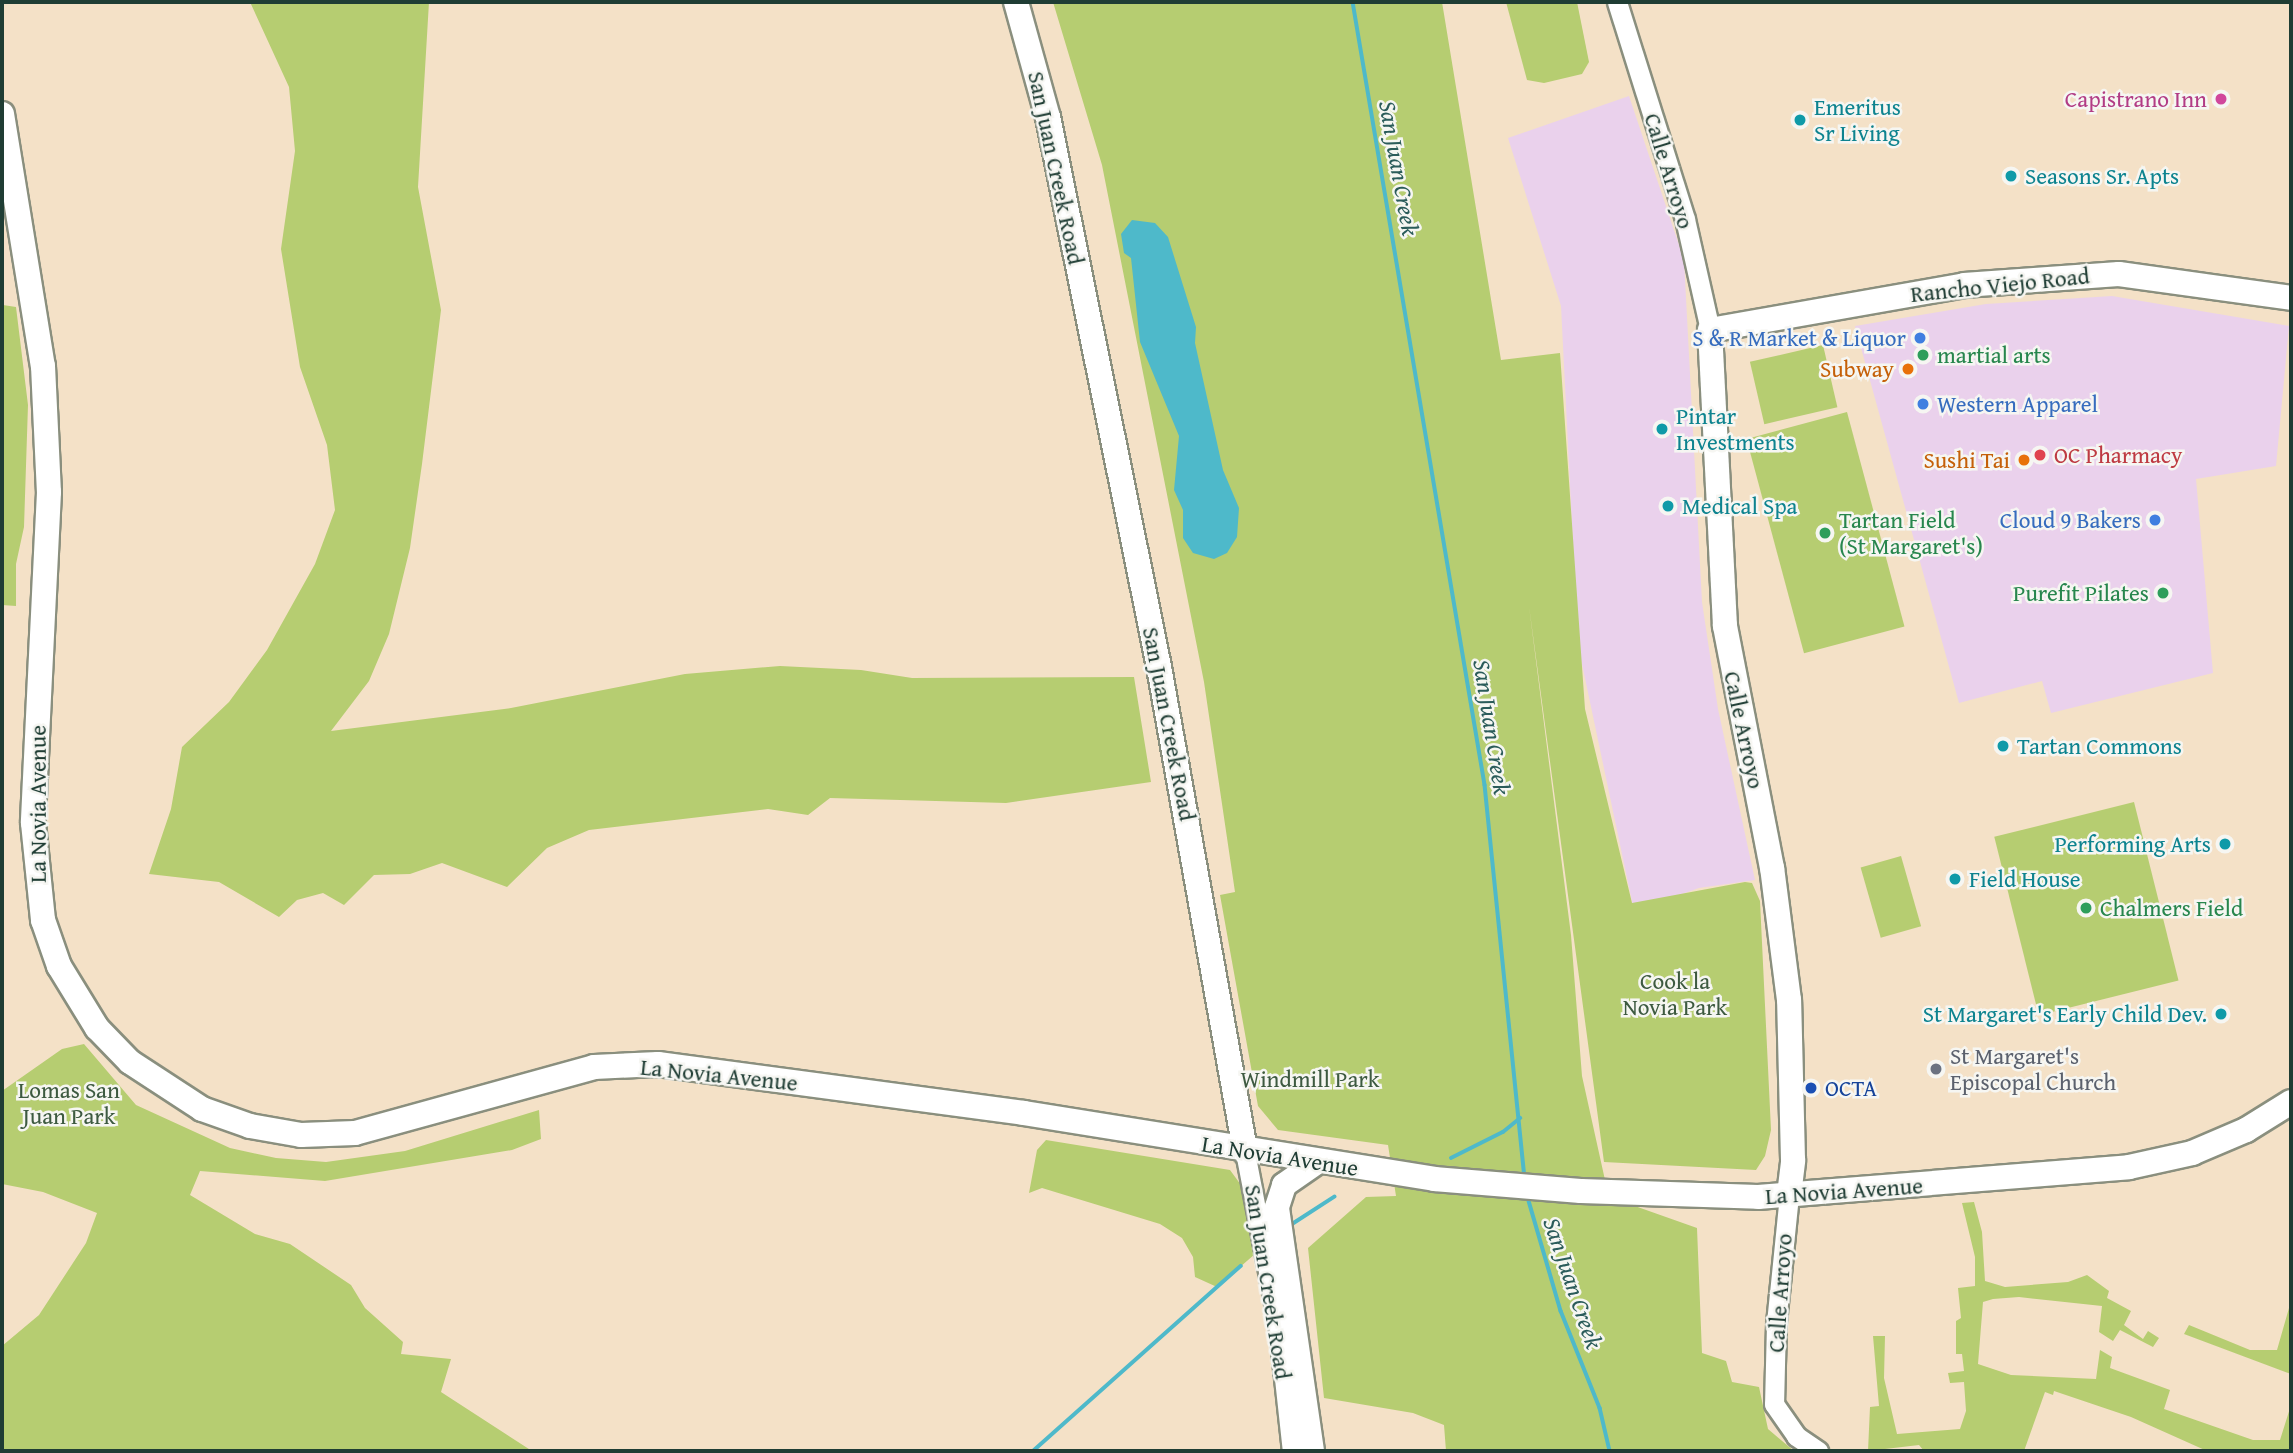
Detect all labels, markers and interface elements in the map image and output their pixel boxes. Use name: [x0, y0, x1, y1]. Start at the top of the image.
street label: San Juan Creek Road: [1022, 69, 1090, 267]
place label: Capistrano Inn: [2065, 85, 2207, 113]
marker: Capistrano Inn: [2213, 91, 2229, 107]
place label: Emeritus Sr Living: [1814, 93, 1901, 147]
water label: San Juan Creek: [1373, 98, 1425, 238]
street label: Calle Arroyo: [1638, 110, 1700, 232]
marker: Emeritus Sr Living: [1792, 112, 1808, 128]
place label: Seasons Sr. Apts: [2025, 162, 2179, 190]
marker: Seasons Sr. Apts: [2003, 168, 2019, 184]
street label: Rancho Viejo Road: [1909, 262, 2091, 308]
place label: S & R Market & Liquor: [1692, 324, 1906, 352]
marker: S & R Market & Liquor: [1912, 330, 1928, 346]
place label: martial arts: [1937, 341, 2051, 369]
marker: martial arts: [1915, 347, 1931, 363]
place label: Subway: [1820, 355, 1894, 383]
marker: Subway: [1900, 361, 1916, 377]
place label: Western Apparel: [1937, 390, 2098, 418]
marker: Western Apparel: [1915, 396, 1931, 412]
place label: Pintar Investments: [1676, 402, 1795, 456]
marker: Pintar Investments: [1654, 421, 1670, 437]
place label: OC Pharmacy: [2054, 441, 2182, 469]
place label: Sushi Tai: [1923, 446, 2010, 474]
marker: OC Pharmacy: [2032, 447, 2048, 463]
marker: Sushi Tai: [2016, 452, 2032, 468]
place label: Medical Spa: [1682, 492, 1797, 520]
marker: Medical Spa: [1660, 498, 1676, 514]
place label: Tartan Field (St Margaret's): [1839, 506, 1983, 560]
place label: Cloud 9 Bakers: [2000, 506, 2141, 534]
marker: Cloud 9 Bakers: [2147, 512, 2163, 528]
marker: Tartan Field (St Margaret's): [1817, 525, 1833, 541]
place label: Purefit Pilates: [2013, 579, 2149, 607]
marker: Purefit Pilates: [2155, 585, 2171, 601]
street label: San Juan Creek Road: [1137, 625, 1201, 823]
water label: San Juan Creek: [1467, 657, 1517, 797]
street label: Calle Arroyo: [1718, 669, 1770, 791]
street label: La Novia Avenue: [24, 725, 52, 883]
place label: Tartan Commons: [2017, 732, 2182, 760]
marker: Tartan Commons: [1995, 738, 2011, 754]
place label: Performing Arts: [2054, 830, 2211, 858]
marker: Performing Arts: [2217, 836, 2233, 852]
place label: Field House: [1969, 865, 2081, 893]
marker: Field House: [1947, 871, 1963, 887]
place label: Chalmers Field: [2100, 894, 2243, 922]
marker: Chalmers Field: [2078, 900, 2094, 916]
park label: Cook la Novia Park: [1623, 967, 1727, 1021]
place label: St Margaret's Early Child Dev.: [1923, 1000, 2207, 1028]
marker: St Margaret's Early Child Dev.: [2213, 1006, 2229, 1022]
place label: St Margaret's Episcopal Church: [1950, 1042, 2116, 1096]
street label: La Novia Avenue: [639, 1053, 799, 1097]
marker: St Margaret's Episcopal Church: [1928, 1061, 1944, 1077]
park label: Windmill Park: [1241, 1065, 1379, 1093]
place label: OCTA: [1825, 1074, 1877, 1102]
park label: Lomas San Juan Park: [18, 1076, 120, 1130]
marker: OCTA: [1803, 1080, 1819, 1096]
street label: La Novia Avenue: [1200, 1130, 1360, 1182]
street label: La Novia Avenue: [1764, 1172, 1924, 1210]
street label: San Juan Creek Road: [1239, 1183, 1297, 1381]
water label: San Juan Creek: [1537, 1214, 1609, 1352]
street label: Calle Arroyo: [1762, 1233, 1798, 1353]

